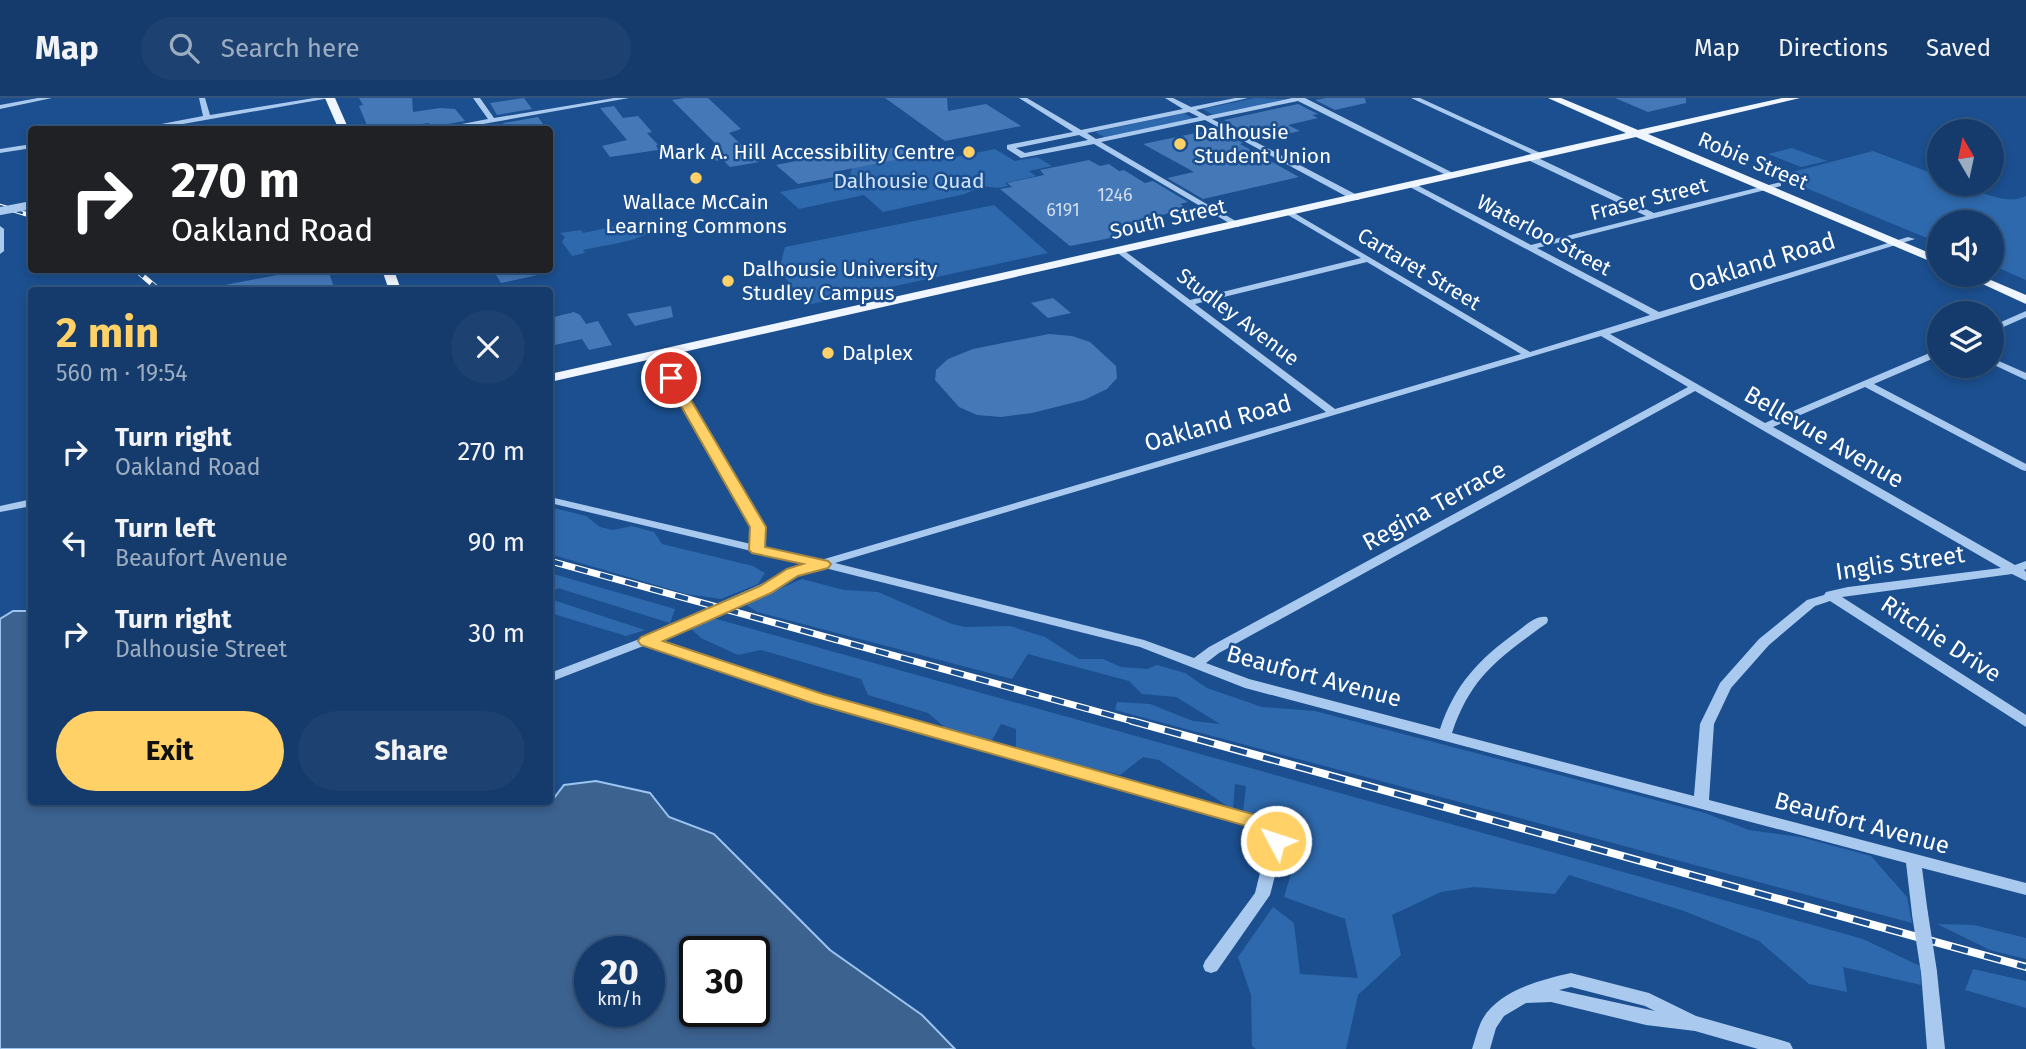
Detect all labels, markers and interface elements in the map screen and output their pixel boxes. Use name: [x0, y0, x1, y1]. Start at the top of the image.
search box: [141, 17, 631, 80]
text: Map: [35, 28, 99, 68]
icon: search: [165, 29, 203, 67]
text: Search here: [221, 33, 360, 64]
text: Map: [1694, 34, 1740, 62]
text: Directions: [1778, 34, 1888, 62]
text: Saved: [1926, 34, 1991, 62]
place label: Dalhousie Student Union: [1194, 119, 1331, 169]
north arrow: [1927, 119, 2004, 196]
map controls: [1927, 119, 2004, 378]
street label: Robie Street: [1694, 126, 1812, 196]
marker: Dalhousie Student Union: [1172, 136, 1188, 152]
place label: Mark A. Hill Accessibility Centre: [659, 139, 955, 165]
marker: Mark A. Hill Accessibility Centre: [961, 144, 977, 160]
text: 270 m: [171, 151, 300, 210]
icon: right: [56, 154, 147, 245]
park label: Dalhousie Quad: [834, 168, 984, 194]
marker: Wallace McCain Learning Commons: [688, 170, 704, 186]
street label: Fraser Street: [1588, 172, 1711, 226]
house number: 1246: [1097, 184, 1133, 206]
place label: Wallace McCain Learning Commons: [605, 189, 787, 239]
street label: Waterloo Street: [1473, 189, 1616, 281]
street label: South Street: [1107, 193, 1229, 245]
house number: 6191: [1046, 199, 1080, 221]
button: sound: [1927, 210, 2004, 287]
text: Oakland Road: [171, 211, 373, 249]
street label: Cartaret Street: [1353, 222, 1486, 316]
street label: Oakland Road: [1685, 226, 1839, 298]
place label: Dalhousie University Studley Campus: [742, 256, 938, 306]
street label: Studley Avenue: [1172, 262, 1304, 372]
marker: Dalhousie University Studley Campus: [720, 273, 736, 289]
button: layers: [1927, 301, 2004, 378]
text: 2 min: [56, 308, 159, 358]
button: close: [451, 310, 525, 384]
place label: Dalplex: [842, 340, 913, 366]
marker: Dalplex: [820, 345, 836, 361]
pin: [641, 348, 701, 408]
text: 560 m · 19:54: [56, 359, 188, 387]
icon: arrive: [652, 359, 690, 397]
street label: Bellevue Avenue: [1739, 380, 1909, 494]
street label: Oakland Road: [1141, 389, 1295, 457]
text: Turn right: [115, 422, 232, 453]
icon: right: [56, 433, 94, 471]
text: 270 m: [457, 436, 525, 467]
text: Oakland Road: [115, 453, 260, 481]
street label: Regina Terrace: [1358, 455, 1510, 557]
text: Turn left: [115, 513, 216, 544]
icon: left: [56, 524, 94, 562]
text: 90 m: [468, 527, 525, 558]
street label: Inglis Street: [1834, 540, 1967, 586]
text: Beaufort Avenue: [115, 544, 288, 572]
street label: Ritchie Drive: [1876, 590, 2006, 688]
text: Turn right: [115, 604, 232, 635]
icon: right: [56, 615, 94, 653]
text: 30 m: [468, 618, 525, 649]
text: Dalhousie Street: [115, 635, 287, 663]
street label: Beaufort Avenue: [1223, 639, 1405, 713]
button: Exit: [56, 711, 284, 791]
button: Share: [298, 711, 525, 791]
street label: Beaufort Avenue: [1771, 786, 1953, 860]
position arrow: [1239, 804, 1313, 878]
speed limit sign: 30: [679, 936, 770, 1027]
text: 20: [600, 951, 639, 993]
text: km/h: [597, 988, 642, 1010]

